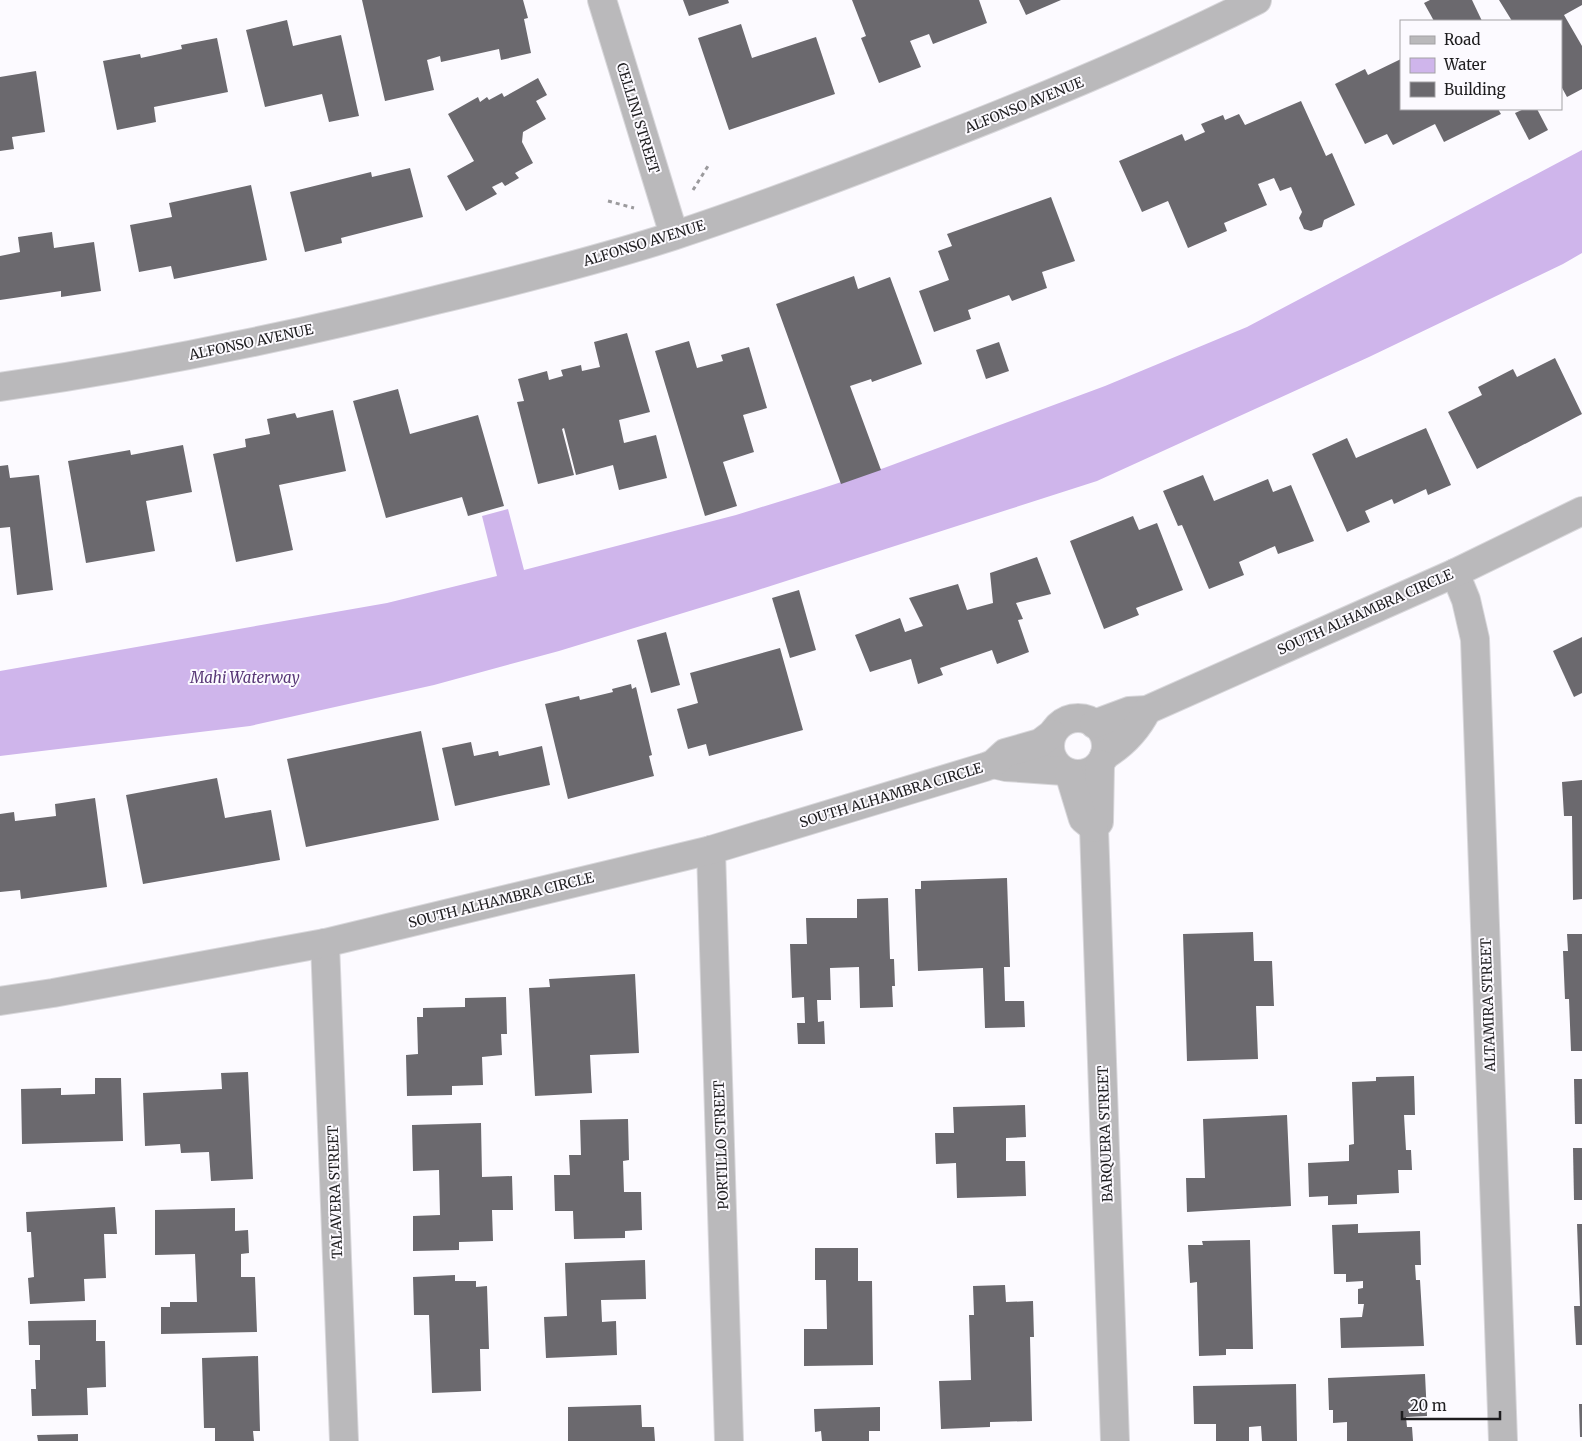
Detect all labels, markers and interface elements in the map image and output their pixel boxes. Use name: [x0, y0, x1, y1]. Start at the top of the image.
legend: [1400, 20, 1562, 110]
text: Road: [1444, 30, 1480, 49]
text: Water: [1443, 55, 1487, 74]
street label: CELLINI STREET: [613, 60, 663, 176]
street label: ALFONSO AVENUE: [961, 73, 1086, 137]
text: Building: [1444, 80, 1506, 99]
street label: ALFONSO AVENUE: [580, 216, 707, 270]
street label: ALFONSO AVENUE: [186, 320, 315, 364]
street label: SOUTH ALHAMBRA CIRCLE: [1274, 565, 1456, 659]
water label: Mahi Waterway: [189, 668, 300, 687]
street label: SOUTH ALHAMBRA CIRCLE: [797, 759, 985, 831]
street label: SOUTH ALHAMBRA CIRCLE: [406, 868, 596, 932]
street label: ALTAMIRA STREET: [1477, 937, 1499, 1073]
street label: BARQUERA STREET: [1094, 1065, 1116, 1203]
street label: PORTILLO STREET: [710, 1080, 732, 1210]
street label: TALAVERA STREET: [324, 1125, 346, 1259]
scale bar: [1402, 1388, 1500, 1420]
text: 20 m: [1410, 1396, 1447, 1415]

